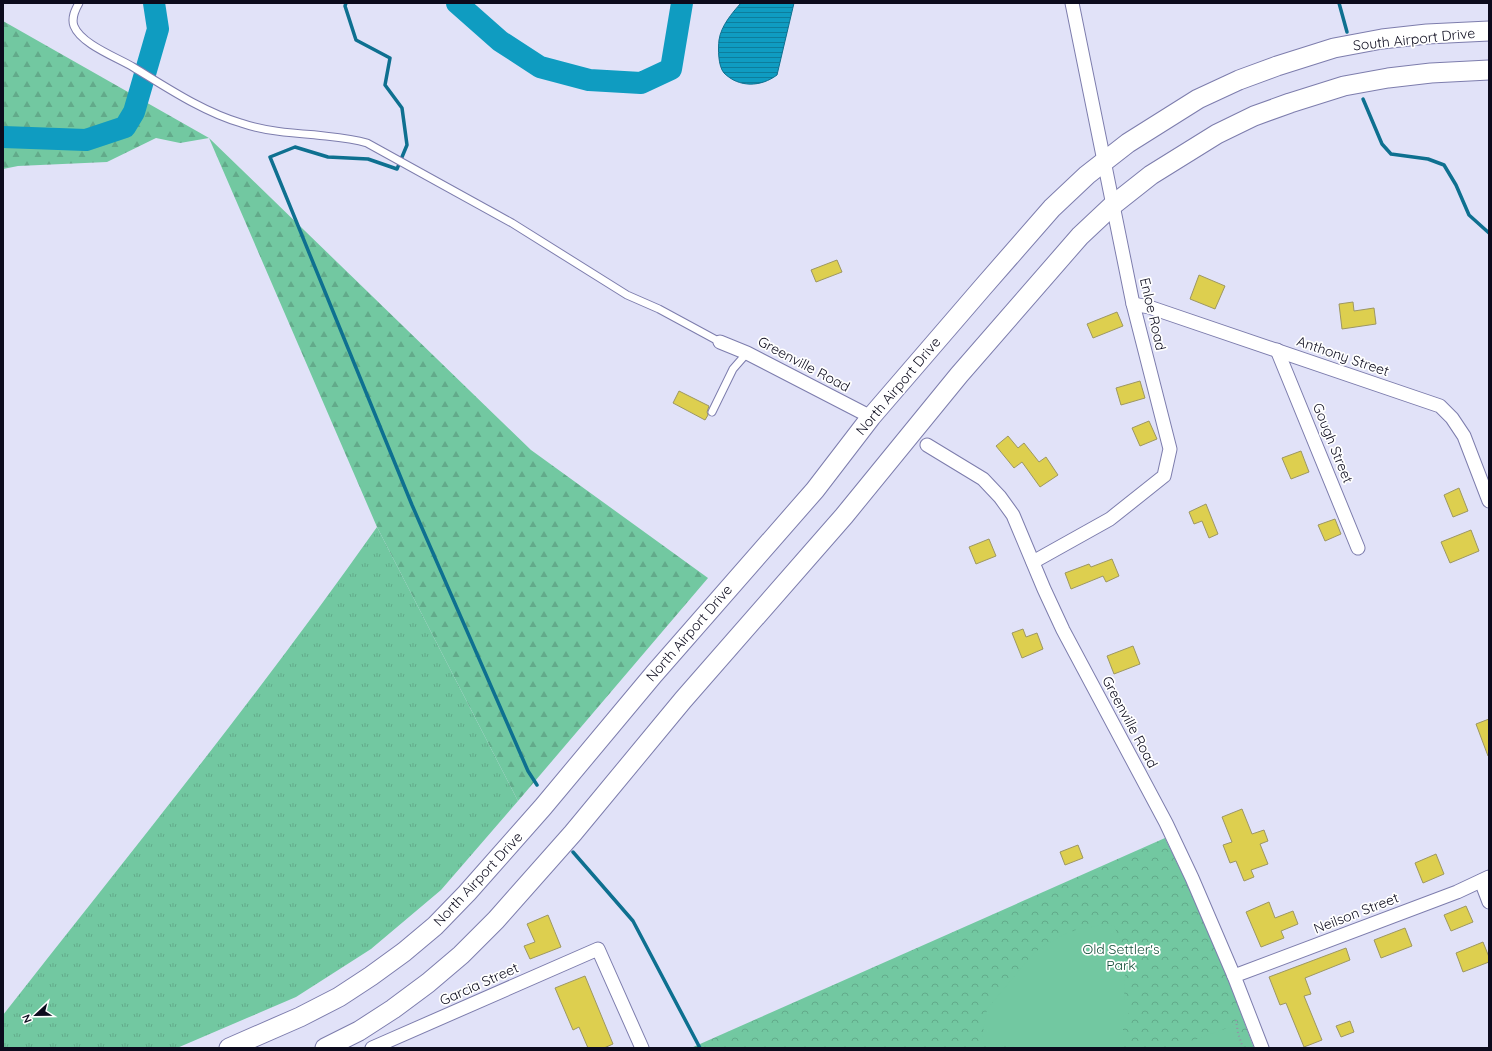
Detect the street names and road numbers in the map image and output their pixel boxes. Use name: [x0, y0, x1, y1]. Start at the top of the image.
street label: South Airport Drive: [1352, 24, 1476, 54]
street label: Enloe Road: [1136, 276, 1170, 352]
street label: Greenville Road: [755, 332, 853, 396]
street label: Anthony Street: [1295, 332, 1392, 380]
street label: North Airport Drive: [852, 333, 944, 439]
street label: Gough Street: [1309, 400, 1357, 486]
street label: North Airport Drive: [642, 581, 736, 685]
street label: Greenville Road: [1098, 673, 1162, 771]
street label: North Airport Drive: [430, 828, 526, 930]
street label: Neilson Street: [1311, 888, 1401, 937]
street label: Garcia Street: [437, 959, 521, 1009]

